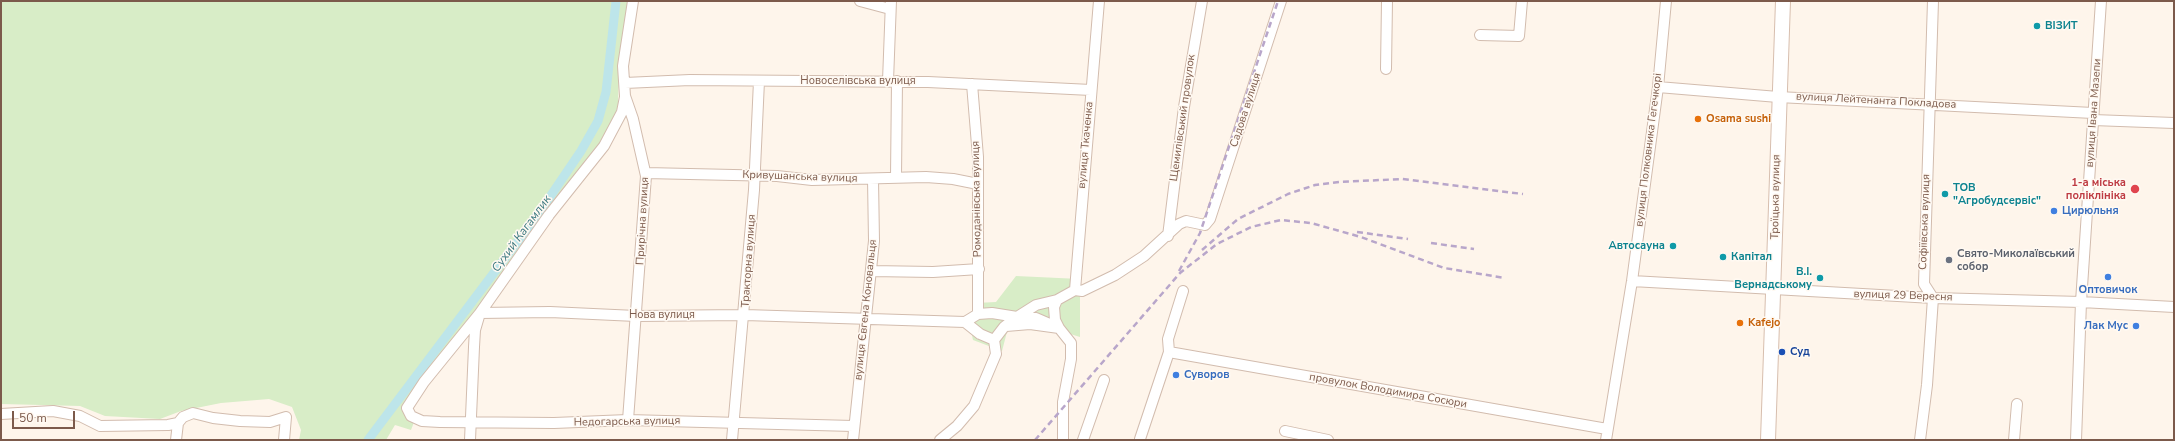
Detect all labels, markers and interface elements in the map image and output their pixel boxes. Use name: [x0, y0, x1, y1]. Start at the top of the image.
place label: ВІЗИТ: [2045, 19, 2078, 33]
marker: ВІЗИТ: [2032, 21, 2042, 31]
street label: Щемилівський провулок: [1168, 54, 1198, 182]
street label: вулиця Івана Мазепи: [2084, 58, 2104, 168]
street label: Садова вулиця: [1228, 71, 1264, 149]
street label: вулиця Полковника Гегечкорі: [1633, 73, 1665, 227]
street label: Новоселівська вулиця: [800, 74, 916, 88]
street label: вулиця Лейтенанта Покладова: [1795, 90, 1957, 112]
street label: вулиця Ткаченка: [1076, 101, 1096, 189]
place label: Osama sushi: [1706, 112, 1771, 126]
marker: Osama sushi: [1693, 114, 1703, 124]
street label: Ромоданівська вулиця: [969, 141, 985, 257]
street label: Троїцька вулиця: [1769, 154, 1783, 240]
street label: Кривушанська вулиця: [742, 168, 858, 186]
street label: Софіївська вулиця: [1917, 174, 1933, 270]
place label: 1-а міська поліклініка: [2066, 176, 2126, 202]
street label: Прирічна вулиця: [634, 177, 652, 265]
place label: ТОВ "Агробудсервіс": [1953, 181, 2041, 207]
marker: 1-а міська поліклініка: [2129, 183, 2141, 195]
marker: ТОВ "Агробудсервіс": [1940, 189, 1950, 199]
water label: Сухий Кагамлик: [489, 193, 555, 275]
place label: Цирюльня: [2062, 204, 2119, 218]
marker: Цирюльня: [2049, 206, 2059, 216]
street label: Тракторна вулиця: [739, 214, 759, 308]
street label: вулиця Євгена Коновальця: [852, 239, 880, 381]
place label: Автосауна: [1609, 239, 1665, 253]
marker: Автосауна: [1668, 241, 1678, 251]
place label: Свято-Миколаївський собор: [1957, 247, 2075, 273]
place label: Капітал: [1731, 250, 1772, 264]
marker: Капітал: [1718, 252, 1728, 262]
marker: Свято-Миколаївський собор: [1944, 255, 1954, 265]
place label: В.І. Вернадському: [1734, 265, 1812, 291]
marker: Оптовичок: [2103, 272, 2113, 282]
marker: В.І. Вернадському: [1815, 273, 1825, 283]
place label: Оптовичок: [2079, 283, 2137, 297]
street label: вулиця 29 Вересня: [1853, 288, 1953, 304]
street label: Нова вулиця: [629, 308, 695, 322]
place label: Kafejo: [1748, 316, 1780, 330]
marker: Kafejo: [1735, 318, 1745, 328]
place label: Лак Мус: [2084, 319, 2128, 333]
marker: Лак Мус: [2131, 321, 2141, 331]
place label: Суд: [1790, 345, 1810, 359]
marker: Суд: [1777, 347, 1787, 357]
place label: Суворов: [1184, 368, 1229, 382]
marker: Суворов: [1171, 370, 1181, 380]
street label: провулок Володимира Сосюри: [1308, 371, 1468, 411]
scale bar: [14, 403, 77, 429]
text: 50 m: [19, 410, 47, 426]
street label: Недогарська вулиця: [574, 414, 680, 430]

